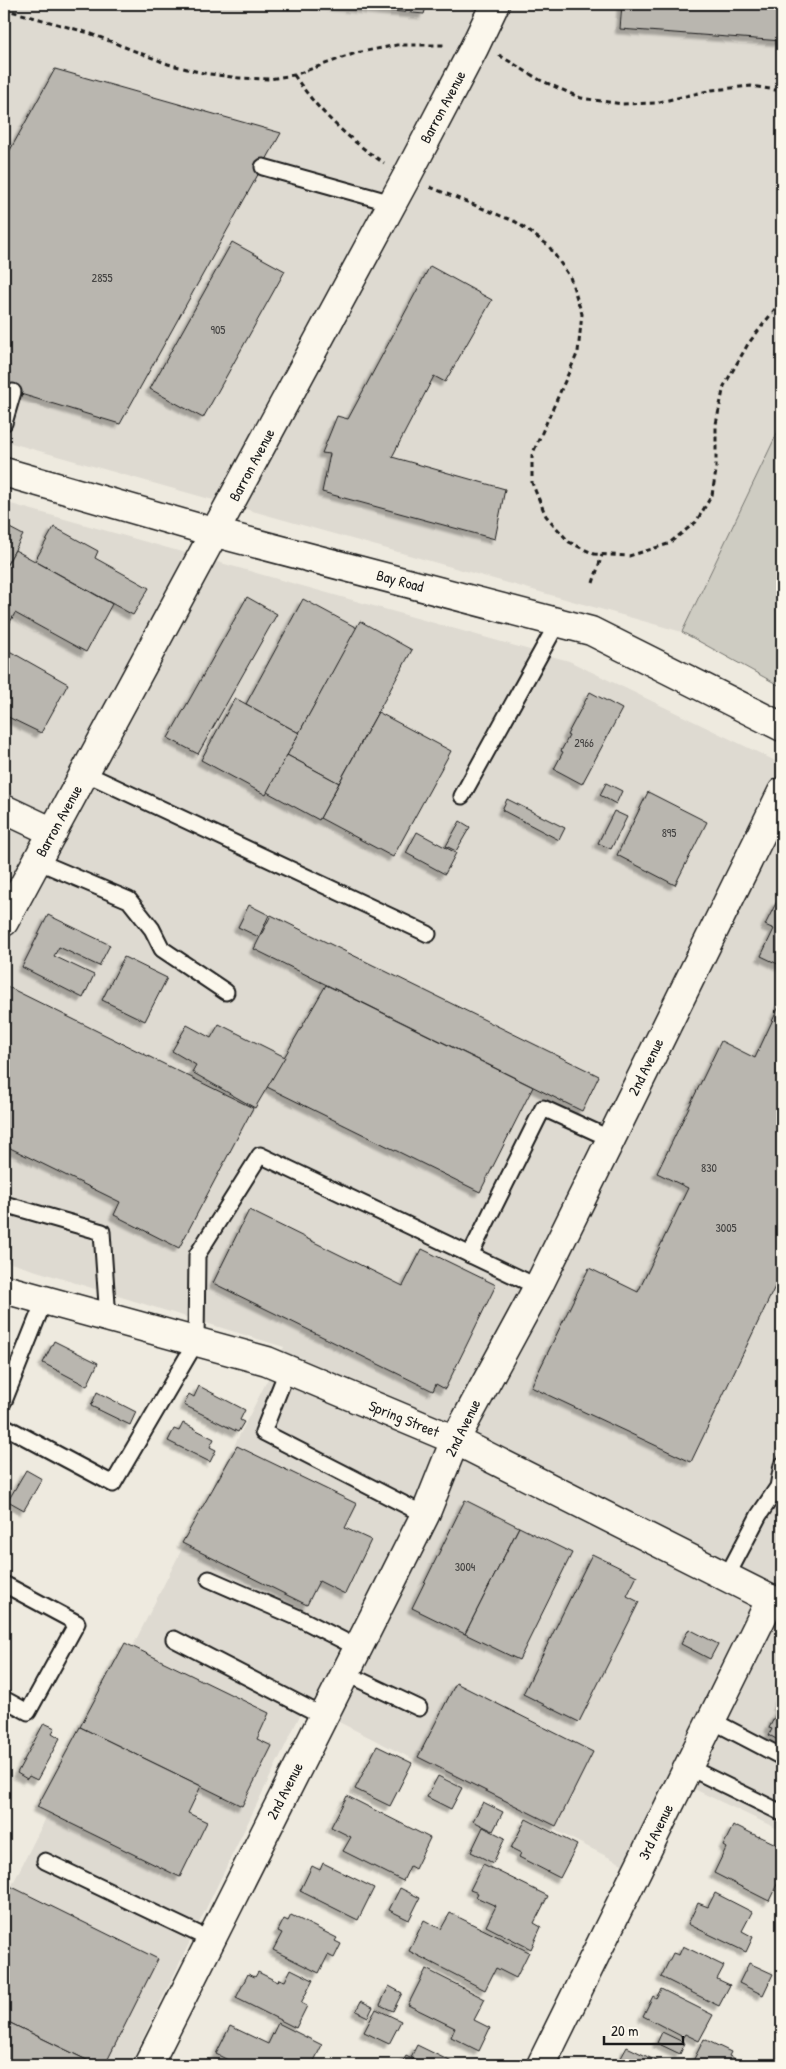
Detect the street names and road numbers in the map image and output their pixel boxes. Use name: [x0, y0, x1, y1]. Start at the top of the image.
street label: Barron Avenue: [415, 67, 470, 147]
street label: Barron Avenue: [224, 425, 279, 505]
street label: Bay Road: [374, 564, 426, 597]
street label: Barron Avenue: [30, 781, 87, 861]
street label: 2nd Avenue: [623, 1035, 668, 1099]
street label: Spring Street: [366, 1395, 443, 1442]
street label: 2nd Avenue: [440, 1396, 485, 1460]
street label: 2nd Avenue: [261, 1759, 308, 1823]
street label: 3rd Avenue: [633, 1800, 678, 1863]

